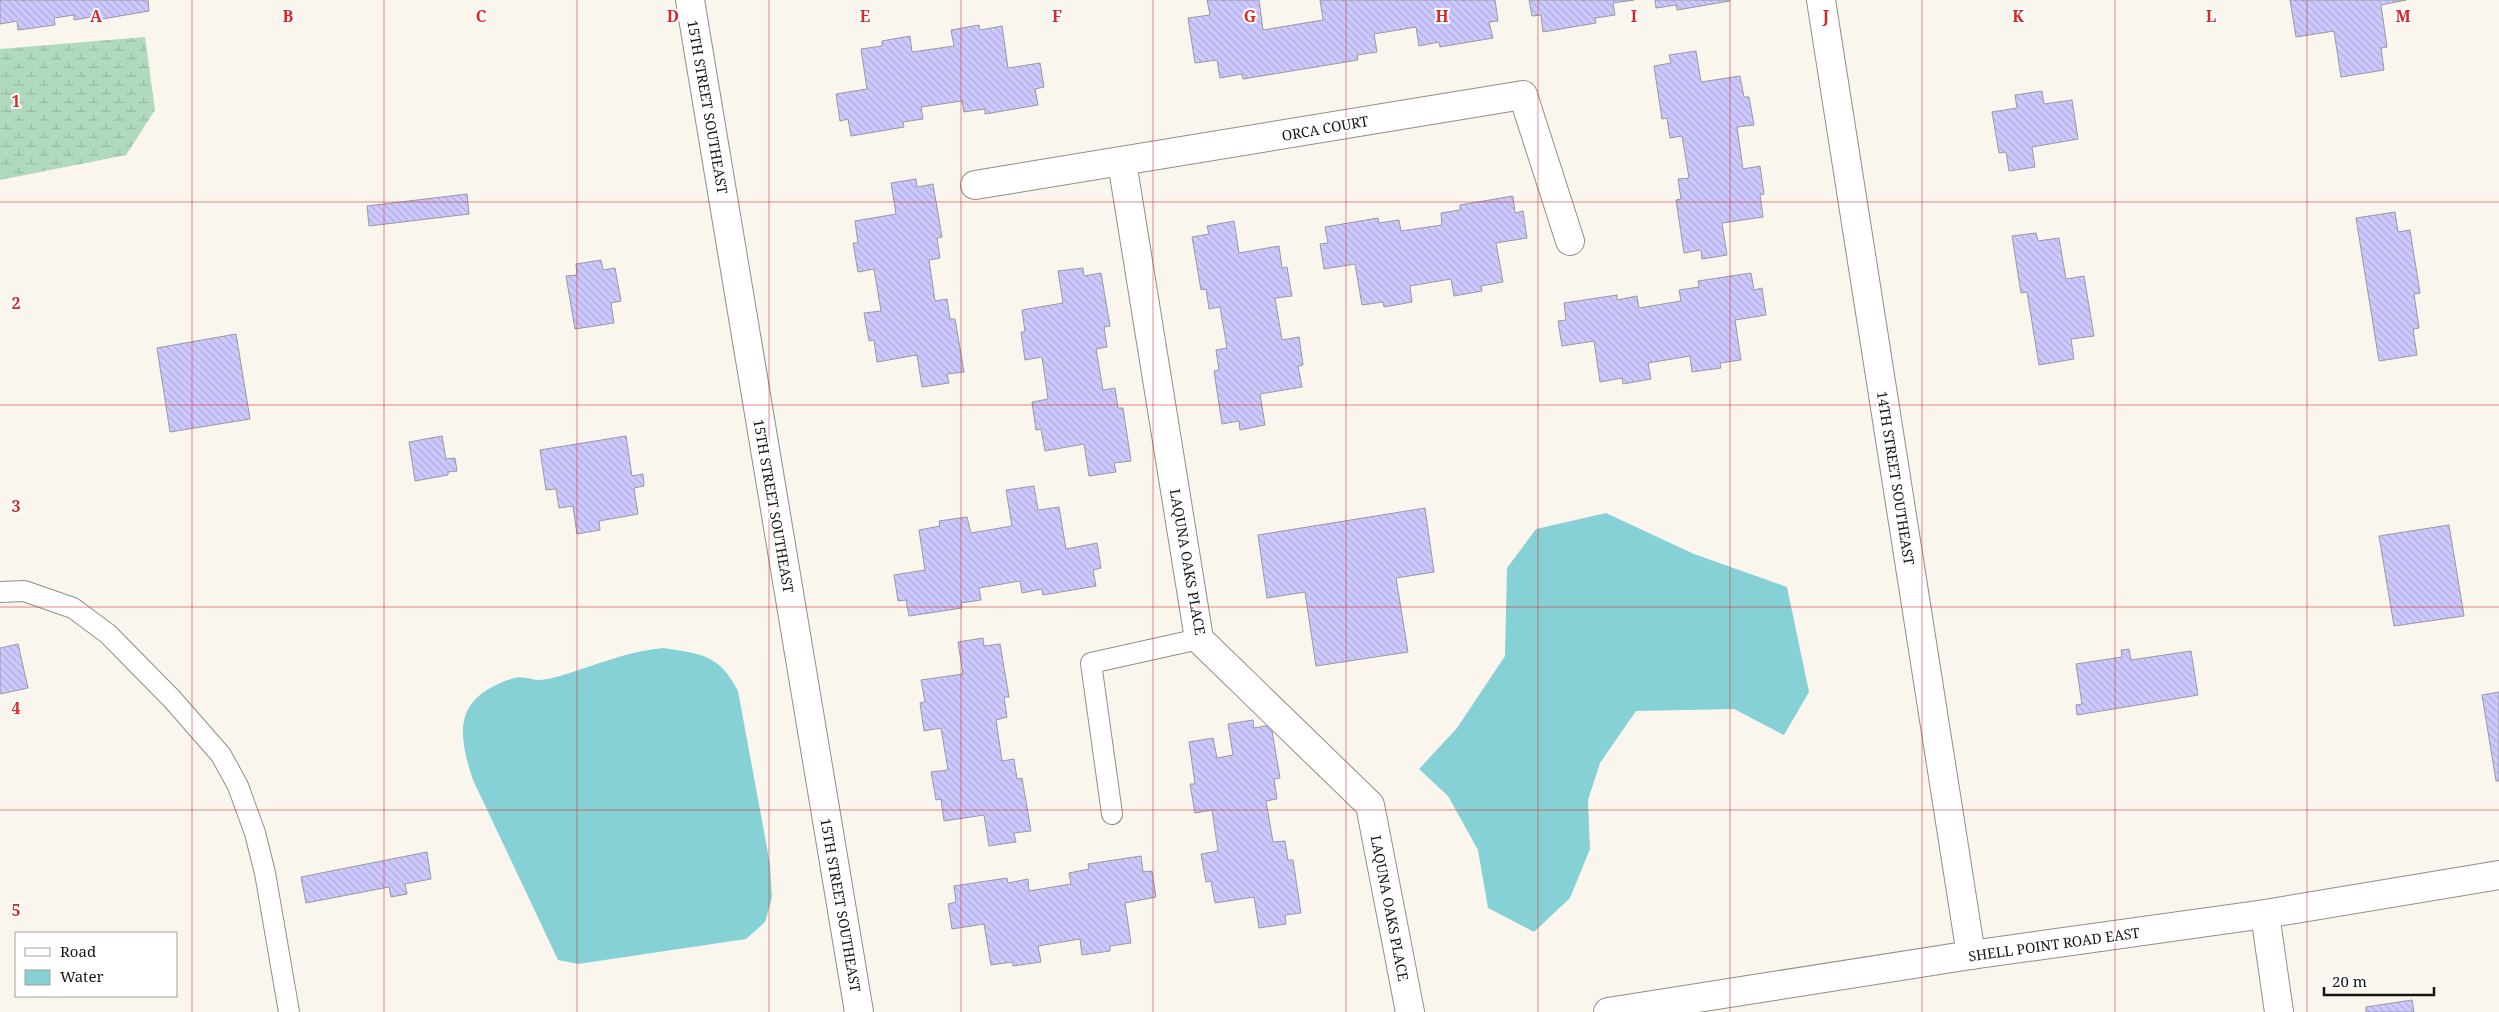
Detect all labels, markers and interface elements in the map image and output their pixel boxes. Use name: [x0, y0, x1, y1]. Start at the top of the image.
text: A: [90, 5, 103, 27]
text: B: [283, 5, 294, 27]
text: C: [476, 5, 487, 27]
text: D: [667, 5, 679, 27]
text: E: [860, 5, 870, 27]
text: F: [1052, 5, 1062, 27]
text: G: [1244, 5, 1256, 27]
text: H: [1435, 5, 1449, 27]
text: I: [1631, 5, 1637, 27]
text: J: [1822, 5, 1830, 27]
text: K: [2012, 5, 2024, 27]
text: L: [2206, 5, 2216, 27]
text: M: [2395, 5, 2411, 27]
street label: 15TH STREET SOUTHEAST: [683, 19, 733, 196]
text: 1: [11, 90, 21, 112]
street label: ORCA COURT: [1280, 111, 1370, 145]
text: 2: [11, 292, 21, 314]
street label: 14TH STREET SOUTHEAST: [1873, 390, 1919, 567]
street label: 15TH STREET SOUTHEAST: [749, 418, 799, 595]
street label: LAQUNA OAKS PLACE: [1166, 487, 1210, 637]
text: 3: [11, 495, 21, 517]
text: 4: [11, 697, 21, 719]
street label: 15TH STREET SOUTHEAST: [816, 817, 866, 994]
street label: LAQUNA OAKS PLACE: [1367, 834, 1414, 983]
text: 5: [11, 899, 21, 921]
street label: SHELL POINT ROAD EAST: [1967, 923, 2141, 965]
legend: [15, 932, 178, 997]
text: Road: [60, 941, 96, 961]
scale bar: [2324, 964, 2434, 996]
text: Water: [60, 966, 103, 986]
text: 20 m: [2332, 971, 2367, 991]

